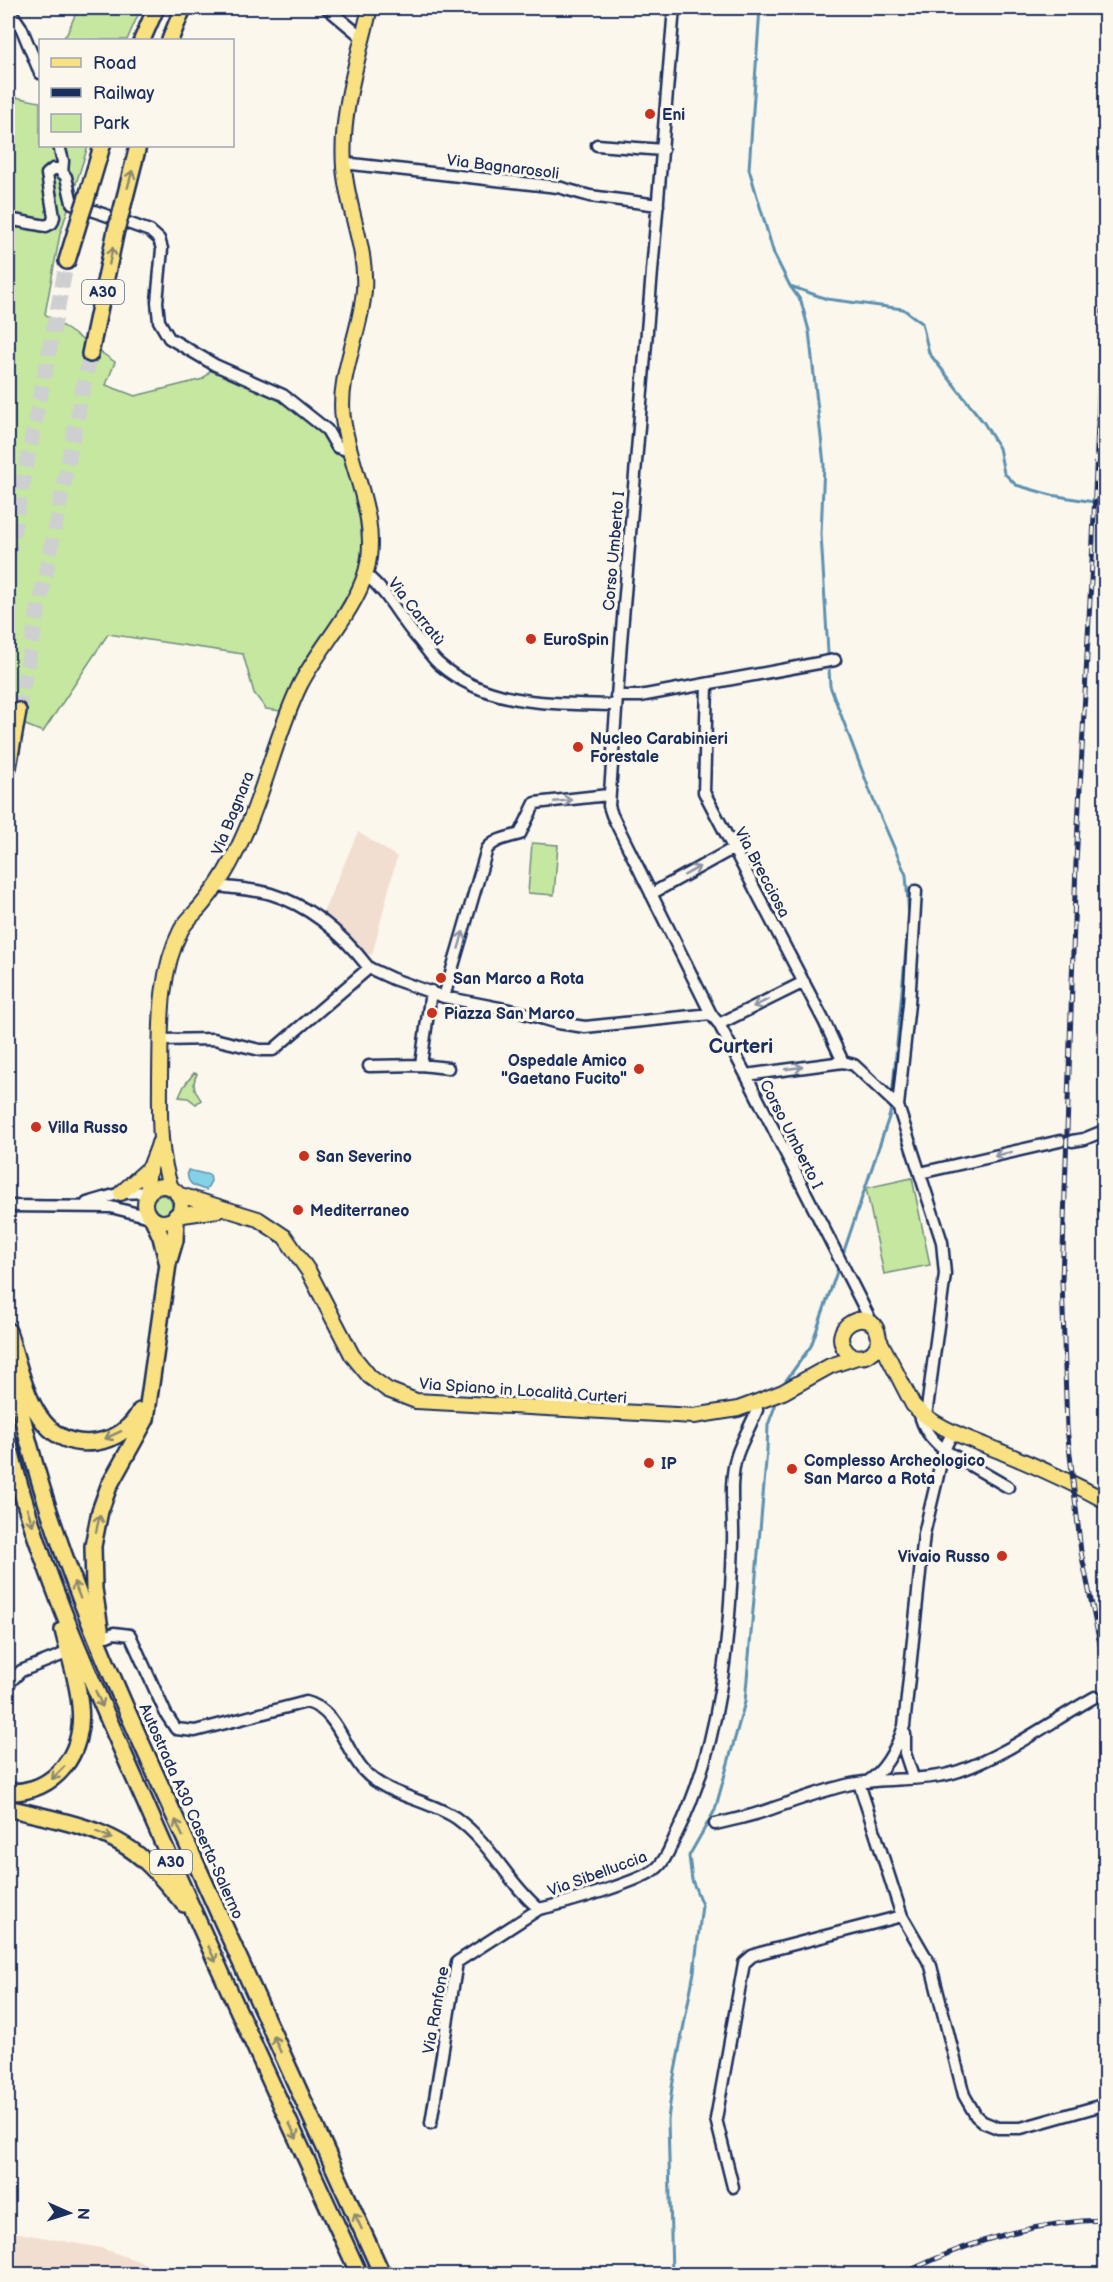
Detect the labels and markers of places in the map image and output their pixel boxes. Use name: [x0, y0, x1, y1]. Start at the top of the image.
place label: Eni: [662, 106, 685, 125]
marker: Eni: [643, 107, 657, 121]
place label: EuroSpin: [543, 631, 609, 650]
marker: EuroSpin: [524, 632, 538, 646]
place label: Nucleo Carabinieri Forestale: [590, 730, 728, 767]
marker: Nucleo Carabinieri Forestale: [571, 740, 585, 754]
place label: San Marco a Rota: [453, 970, 584, 989]
marker: San Marco a Rota: [434, 971, 448, 985]
place label: Piazza San Marco: [444, 1005, 575, 1024]
marker: Piazza San Marco: [425, 1006, 439, 1020]
place label: Ospedale Amico "Gaetano Fucito": [501, 1052, 627, 1089]
marker: Ospedale Amico "Gaetano Fucito": [632, 1062, 646, 1076]
place label: Villa Russo: [48, 1119, 128, 1138]
marker: Villa Russo: [29, 1120, 43, 1134]
place label: San Severino: [316, 1148, 412, 1167]
marker: San Severino: [297, 1149, 311, 1163]
place label: Mediterraneo: [310, 1202, 409, 1221]
marker: Mediterraneo: [291, 1203, 305, 1217]
place label: Complesso Archeologico San Marco a Rota: [804, 1452, 985, 1489]
place label: IP: [661, 1455, 676, 1474]
marker: IP: [642, 1456, 656, 1470]
marker: Complesso Archeologico San Marco a Rota: [785, 1462, 799, 1476]
place label: Vivaio Russo: [898, 1548, 990, 1567]
marker: Vivaio Russo: [995, 1549, 1009, 1563]

